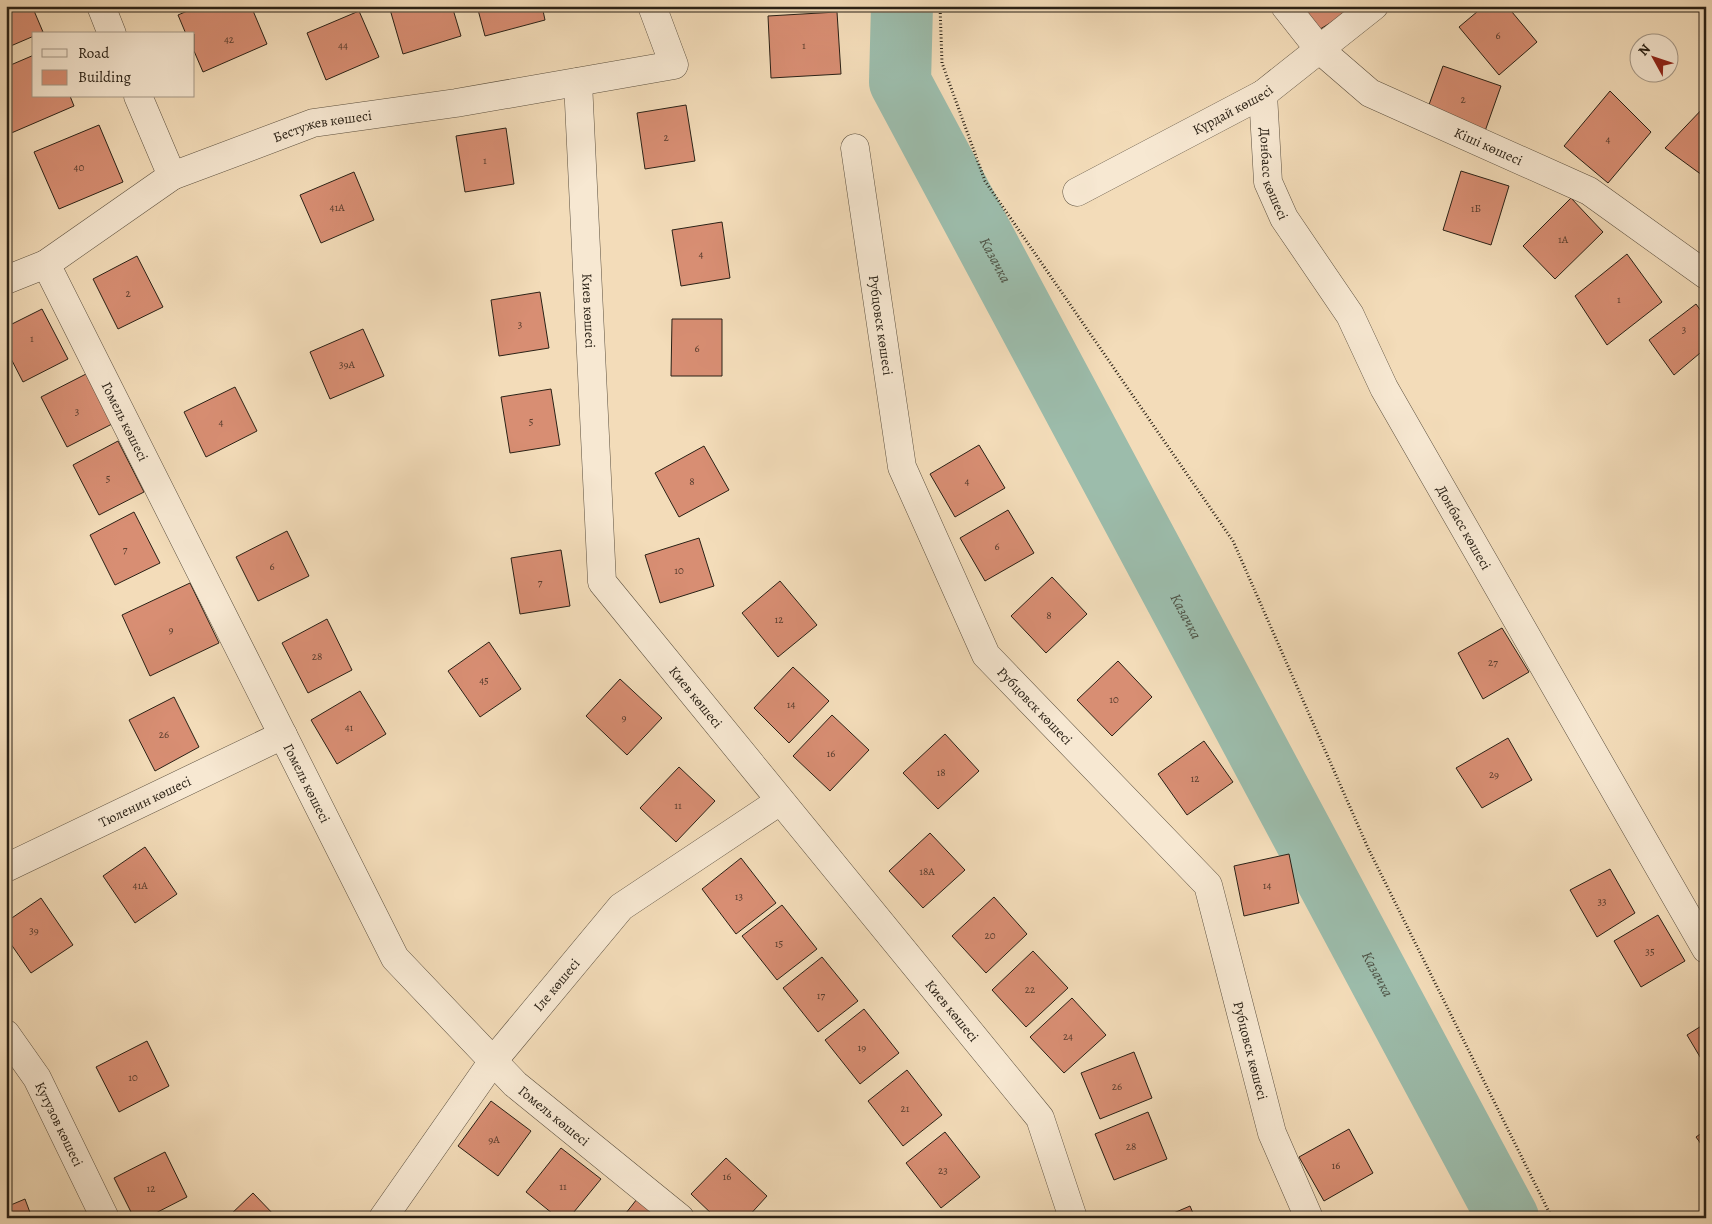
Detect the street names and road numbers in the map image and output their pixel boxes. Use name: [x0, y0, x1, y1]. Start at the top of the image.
street label: Күрдай көшесі: [1189, 81, 1277, 139]
street label: Бестужев көшесі: [270, 106, 373, 147]
street label: Кіші көшесі: [1451, 123, 1526, 170]
street label: Донбасс көшесі: [1255, 127, 1293, 223]
street label: Киев көшесі: [577, 273, 600, 349]
street label: Рубцовск көшесі: [864, 274, 897, 377]
street label: Гомель көшесі: [97, 378, 153, 464]
street label: Донбасс көшесі: [1432, 482, 1495, 573]
street label: Киев көшесі: [664, 662, 727, 732]
street label: Рубцовск көшесі: [993, 663, 1077, 749]
street label: Гомель көшесі: [279, 740, 335, 826]
street label: Тюленин көшесі: [96, 772, 194, 832]
street label: Іле көшесі: [529, 955, 584, 1015]
street label: Киев көшесі: [921, 976, 983, 1046]
street label: Рубцовск көшесі: [1228, 999, 1272, 1102]
street label: Кутузов көшесі: [30, 1079, 88, 1170]
street label: Гомель көшесі: [514, 1081, 593, 1151]

